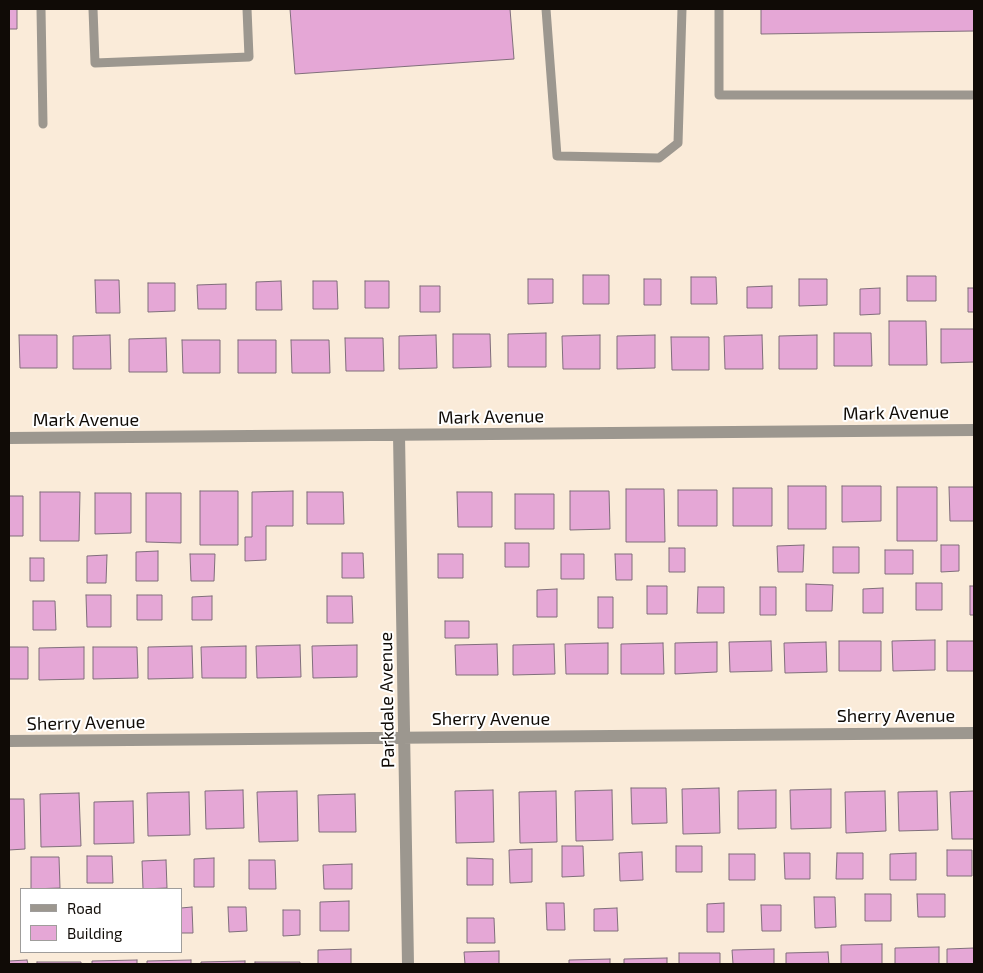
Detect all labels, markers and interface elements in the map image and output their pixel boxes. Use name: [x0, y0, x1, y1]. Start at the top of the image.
street label: Mark Avenue: [843, 401, 949, 425]
street label: Mark Avenue: [438, 405, 544, 429]
street label: Mark Avenue: [33, 409, 139, 431]
street label: Parkdale Avenue: [375, 632, 399, 768]
street label: Sherry Avenue: [837, 705, 955, 727]
street label: Sherry Avenue: [432, 708, 550, 730]
street label: Sherry Avenue: [27, 711, 145, 735]
legend: [20, 888, 182, 953]
text: Road: [67, 899, 102, 917]
text: Building: [67, 924, 122, 942]

